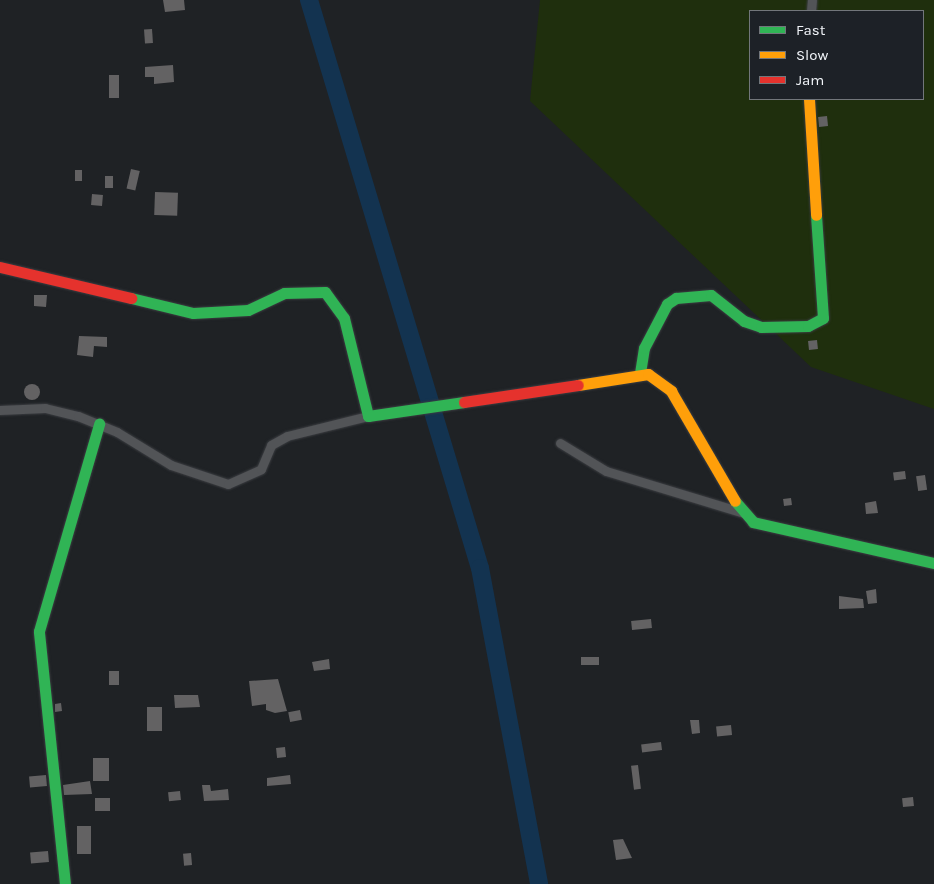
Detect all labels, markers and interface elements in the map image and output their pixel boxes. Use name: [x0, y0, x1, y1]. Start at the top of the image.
legend: [749, 10, 924, 100]
text: Fast: [796, 21, 825, 39]
text: Slow: [796, 46, 828, 64]
text: Jam: [796, 71, 824, 89]

